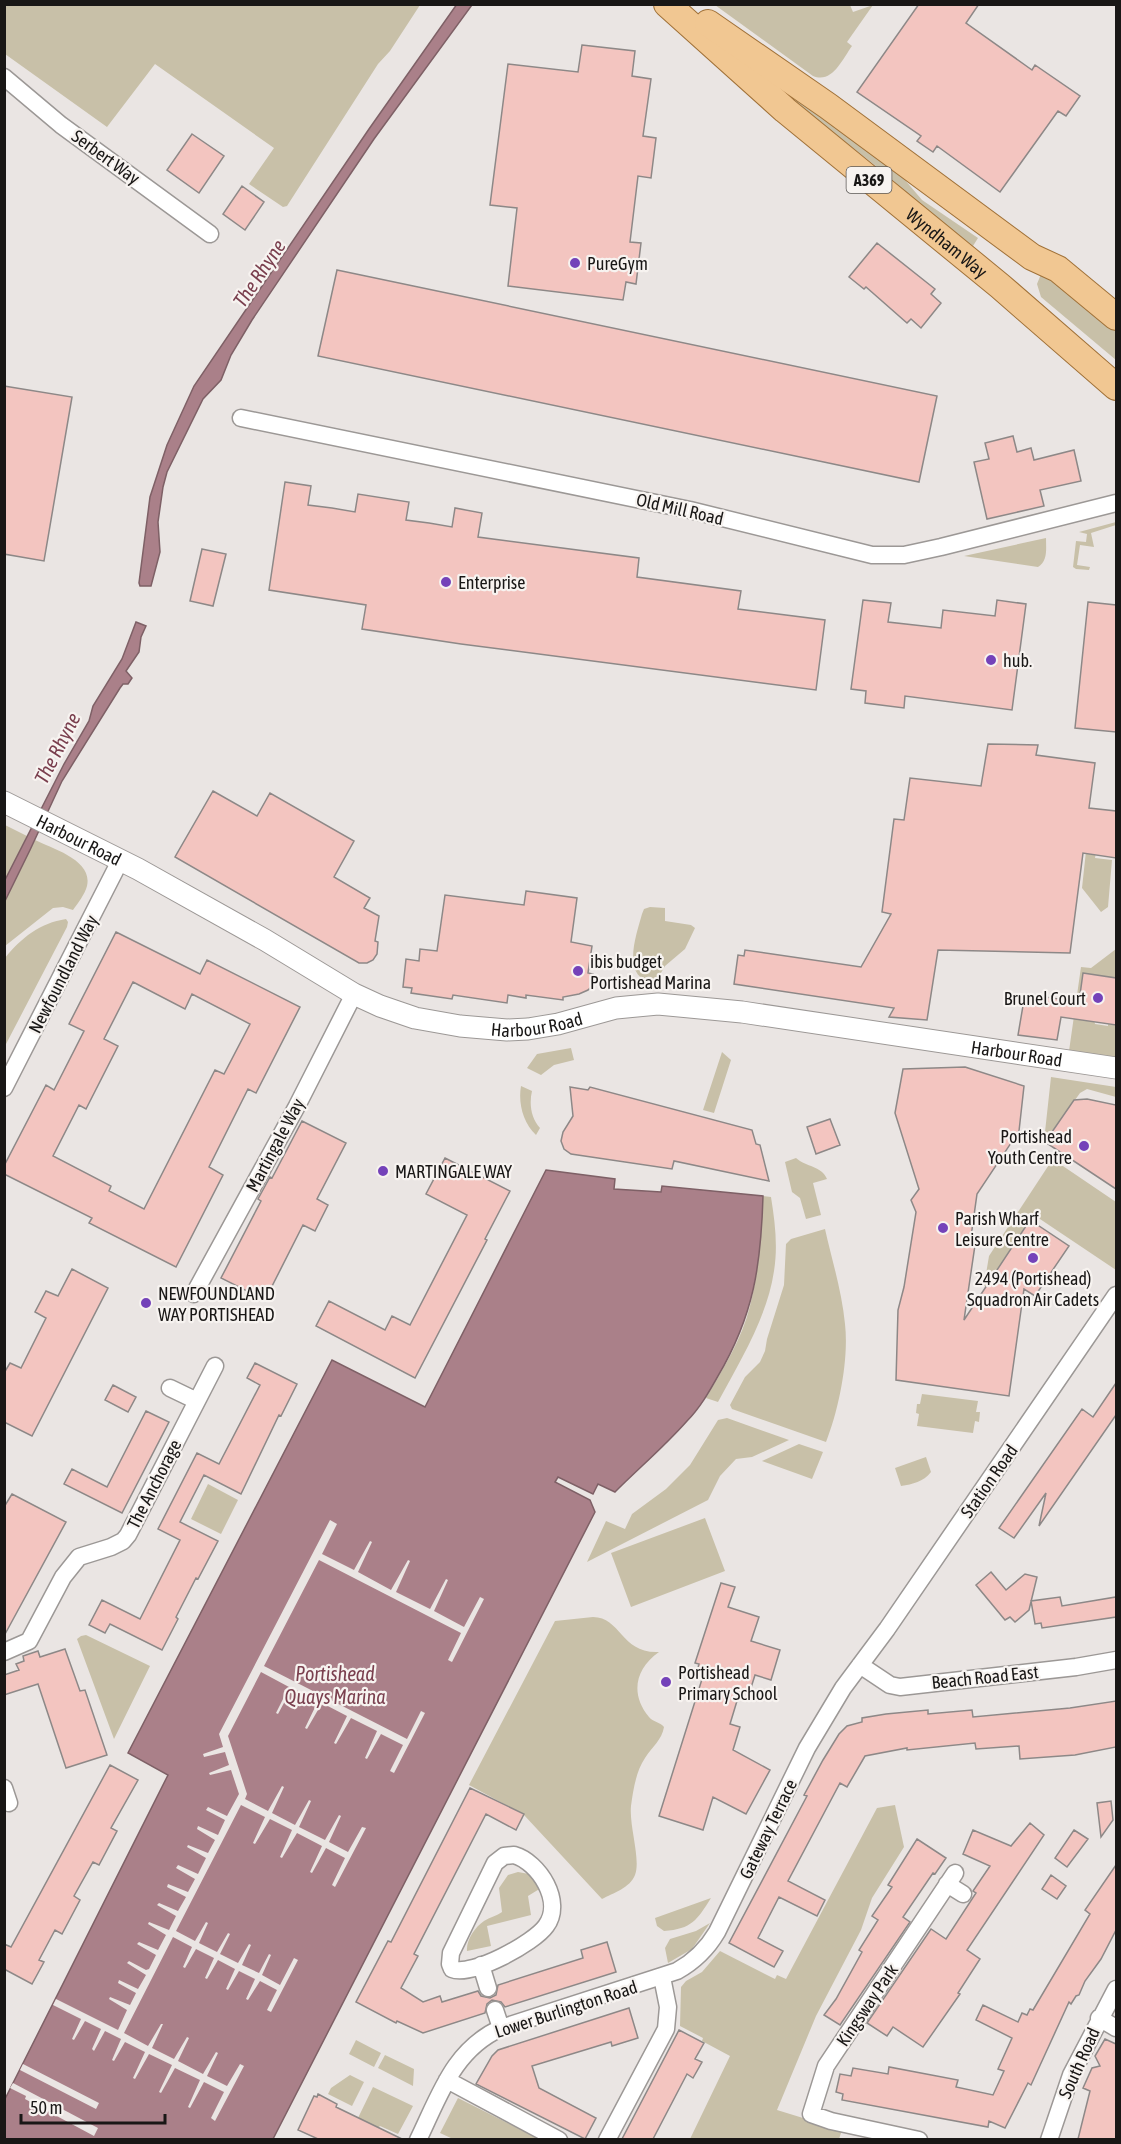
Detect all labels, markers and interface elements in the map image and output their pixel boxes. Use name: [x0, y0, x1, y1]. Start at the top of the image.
street label: Serbert Way: [68, 125, 144, 189]
road number: A369: [846, 167, 892, 193]
street label: Wyndham Way: [902, 203, 992, 282]
water label: The Rhyne: [228, 235, 290, 311]
place label: PureGym: [587, 253, 648, 274]
marker: PureGym: [568, 256, 582, 270]
street label: Old Mill Road: [634, 489, 726, 529]
place label: Enterprise: [458, 572, 525, 593]
marker: Enterprise: [439, 575, 453, 589]
place label: hub.: [1003, 650, 1032, 671]
marker: hub.: [984, 653, 998, 667]
water label: The Rhyne: [29, 709, 85, 787]
street label: Harbour Road: [33, 810, 125, 870]
street label: Newfoundland Way: [24, 911, 102, 1037]
place label: ibis budget Portishead Marina: [590, 951, 711, 993]
marker: ibis budget Portishead Marina: [571, 964, 585, 978]
place label: Brunel Court: [1004, 988, 1086, 1009]
marker: Brunel Court: [1091, 991, 1105, 1005]
street label: Harbour Road: [490, 1007, 585, 1041]
street label: Harbour Road: [970, 1036, 1064, 1070]
street label: Martingale Way: [242, 1095, 308, 1195]
place label: Portishead Youth Centre: [988, 1126, 1072, 1168]
marker: Portishead Youth Centre: [1077, 1139, 1091, 1153]
place label: MARTINGALE WAY: [395, 1161, 512, 1182]
marker: MARTINGALE WAY: [376, 1164, 390, 1178]
place label: Parish Wharf Leisure Centre: [955, 1208, 1049, 1250]
marker: Parish Wharf Leisure Centre: [936, 1221, 950, 1235]
marker: 2494 (Portishead) Squadron Air Cadets: [1026, 1251, 1040, 1265]
place label: 2494 (Portishead) Squadron Air Cadets: [967, 1268, 1099, 1310]
place label: NEWFOUNDLAND WAY PORTISHEAD: [158, 1283, 275, 1325]
marker: NEWFOUNDLAND WAY PORTISHEAD: [139, 1296, 153, 1310]
street label: The Anchorage: [123, 1436, 185, 1532]
street label: Station Road: [956, 1440, 1022, 1522]
street label: Beach Road East: [931, 1661, 1039, 1693]
water label: Portishead Quays Marina: [285, 1662, 385, 1708]
place label: Portishead Primary School: [678, 1662, 778, 1704]
marker: Portishead Primary School: [659, 1675, 673, 1689]
street label: Gateway Terrace: [735, 1776, 801, 1882]
street label: Kingsway Park: [832, 1960, 902, 2050]
street label: Lower Burlington Road: [492, 1976, 640, 2042]
street label: South Road: [1054, 2024, 1104, 2102]
scale bar: [21, 2087, 165, 2125]
text: 50 m: [30, 2097, 62, 2118]

